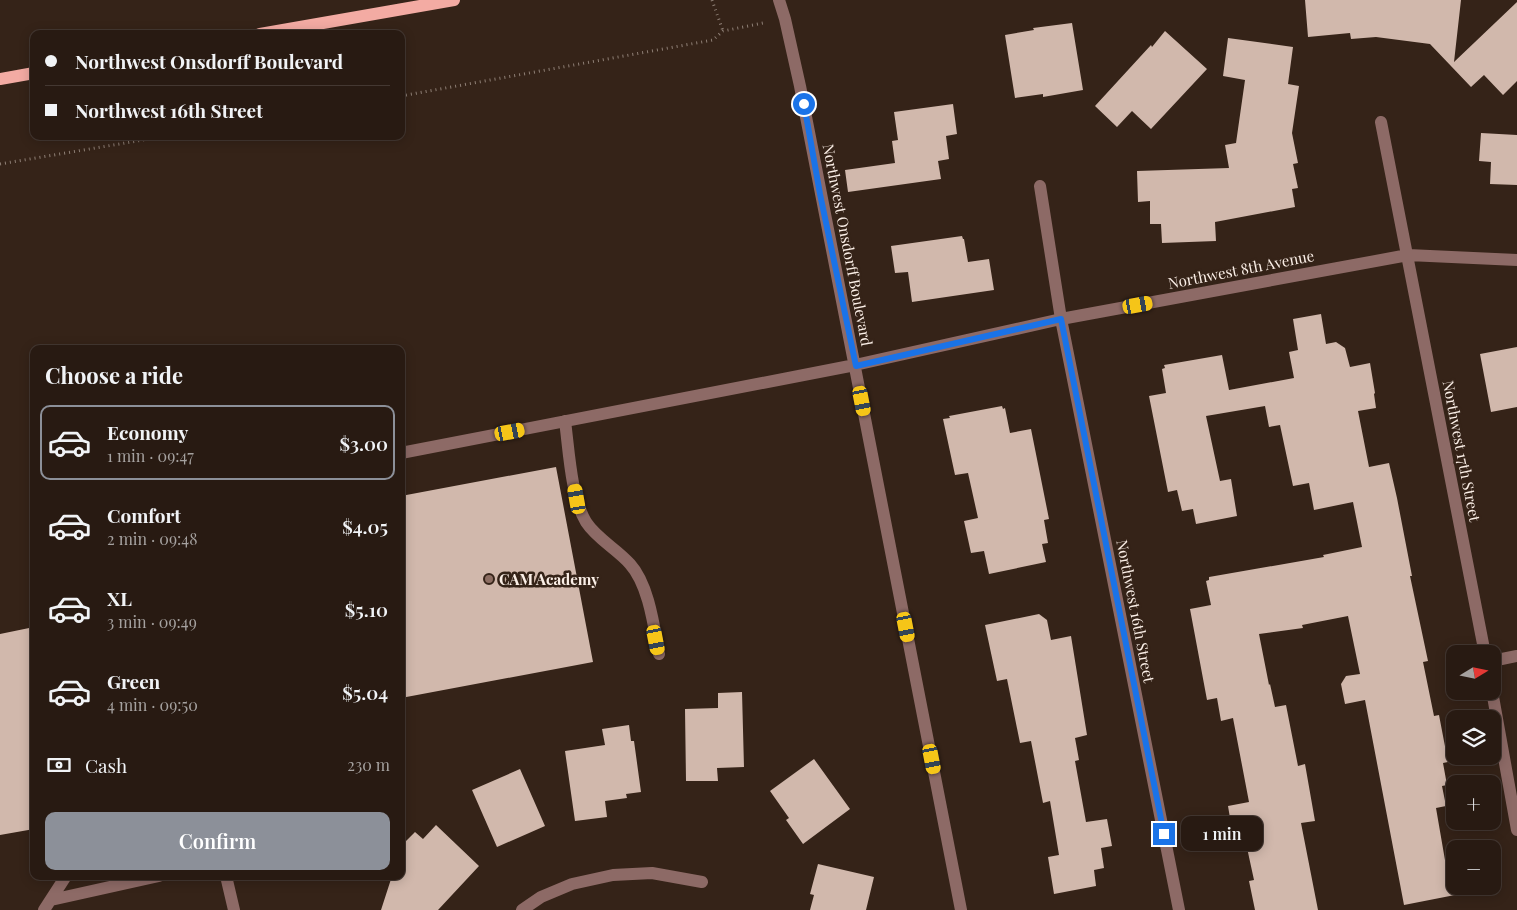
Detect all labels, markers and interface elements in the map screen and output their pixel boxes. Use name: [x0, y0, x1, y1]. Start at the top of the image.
text: Northwest Onsdorff Boulevard: [75, 48, 343, 74]
route start: [793, 93, 815, 115]
text: Northwest 16th Street: [75, 97, 263, 123]
street label: Northwest Onsdorff Boulevard: [819, 142, 877, 348]
street label: Northwest 8th Avenue: [1166, 245, 1316, 293]
car: [1121, 295, 1154, 315]
text: Choose a ride: [45, 360, 183, 390]
street label: Northwest 17th Street: [1438, 379, 1486, 524]
car: [851, 385, 872, 417]
text: Economy: [107, 419, 188, 445]
icon: car: [47, 420, 92, 465]
car: [493, 422, 526, 442]
text: $3.00: [340, 430, 388, 456]
text: 1 min · 09:47: [107, 445, 194, 466]
car: [567, 483, 586, 515]
text: Comfort: [107, 502, 181, 528]
icon: car: [47, 503, 92, 548]
text: $4.05: [342, 513, 388, 539]
text: 2 min · 09:48: [107, 528, 198, 549]
street label: Northwest 16th Street: [1112, 538, 1160, 685]
place label: CAM Academy: [499, 569, 599, 589]
marker: CAM Academy: [483, 573, 495, 585]
text: XL: [107, 585, 132, 611]
icon: car: [47, 586, 92, 631]
text: $5.10: [345, 596, 388, 622]
text: 3 min · 09:49: [107, 611, 197, 632]
car: [895, 611, 916, 643]
car: [645, 624, 666, 656]
north arrow: [1446, 645, 1501, 700]
map controls: [1446, 645, 1501, 895]
text: Green: [107, 668, 160, 694]
icon: car: [47, 669, 92, 714]
text: $5.04: [342, 679, 388, 705]
text: 4 min · 09:50: [107, 694, 198, 715]
button: layers: [1446, 710, 1501, 765]
car: [921, 743, 942, 775]
icon: cash: [45, 751, 73, 779]
text: Cash: [85, 752, 127, 778]
text: 230 m: [347, 754, 390, 775]
button: +: [1446, 775, 1501, 830]
button: Confirm: [45, 812, 390, 870]
callout: 1 min: [1182, 816, 1264, 852]
route end: [1153, 823, 1175, 845]
text: 1 min: [1203, 823, 1241, 844]
button: −: [1446, 840, 1501, 895]

